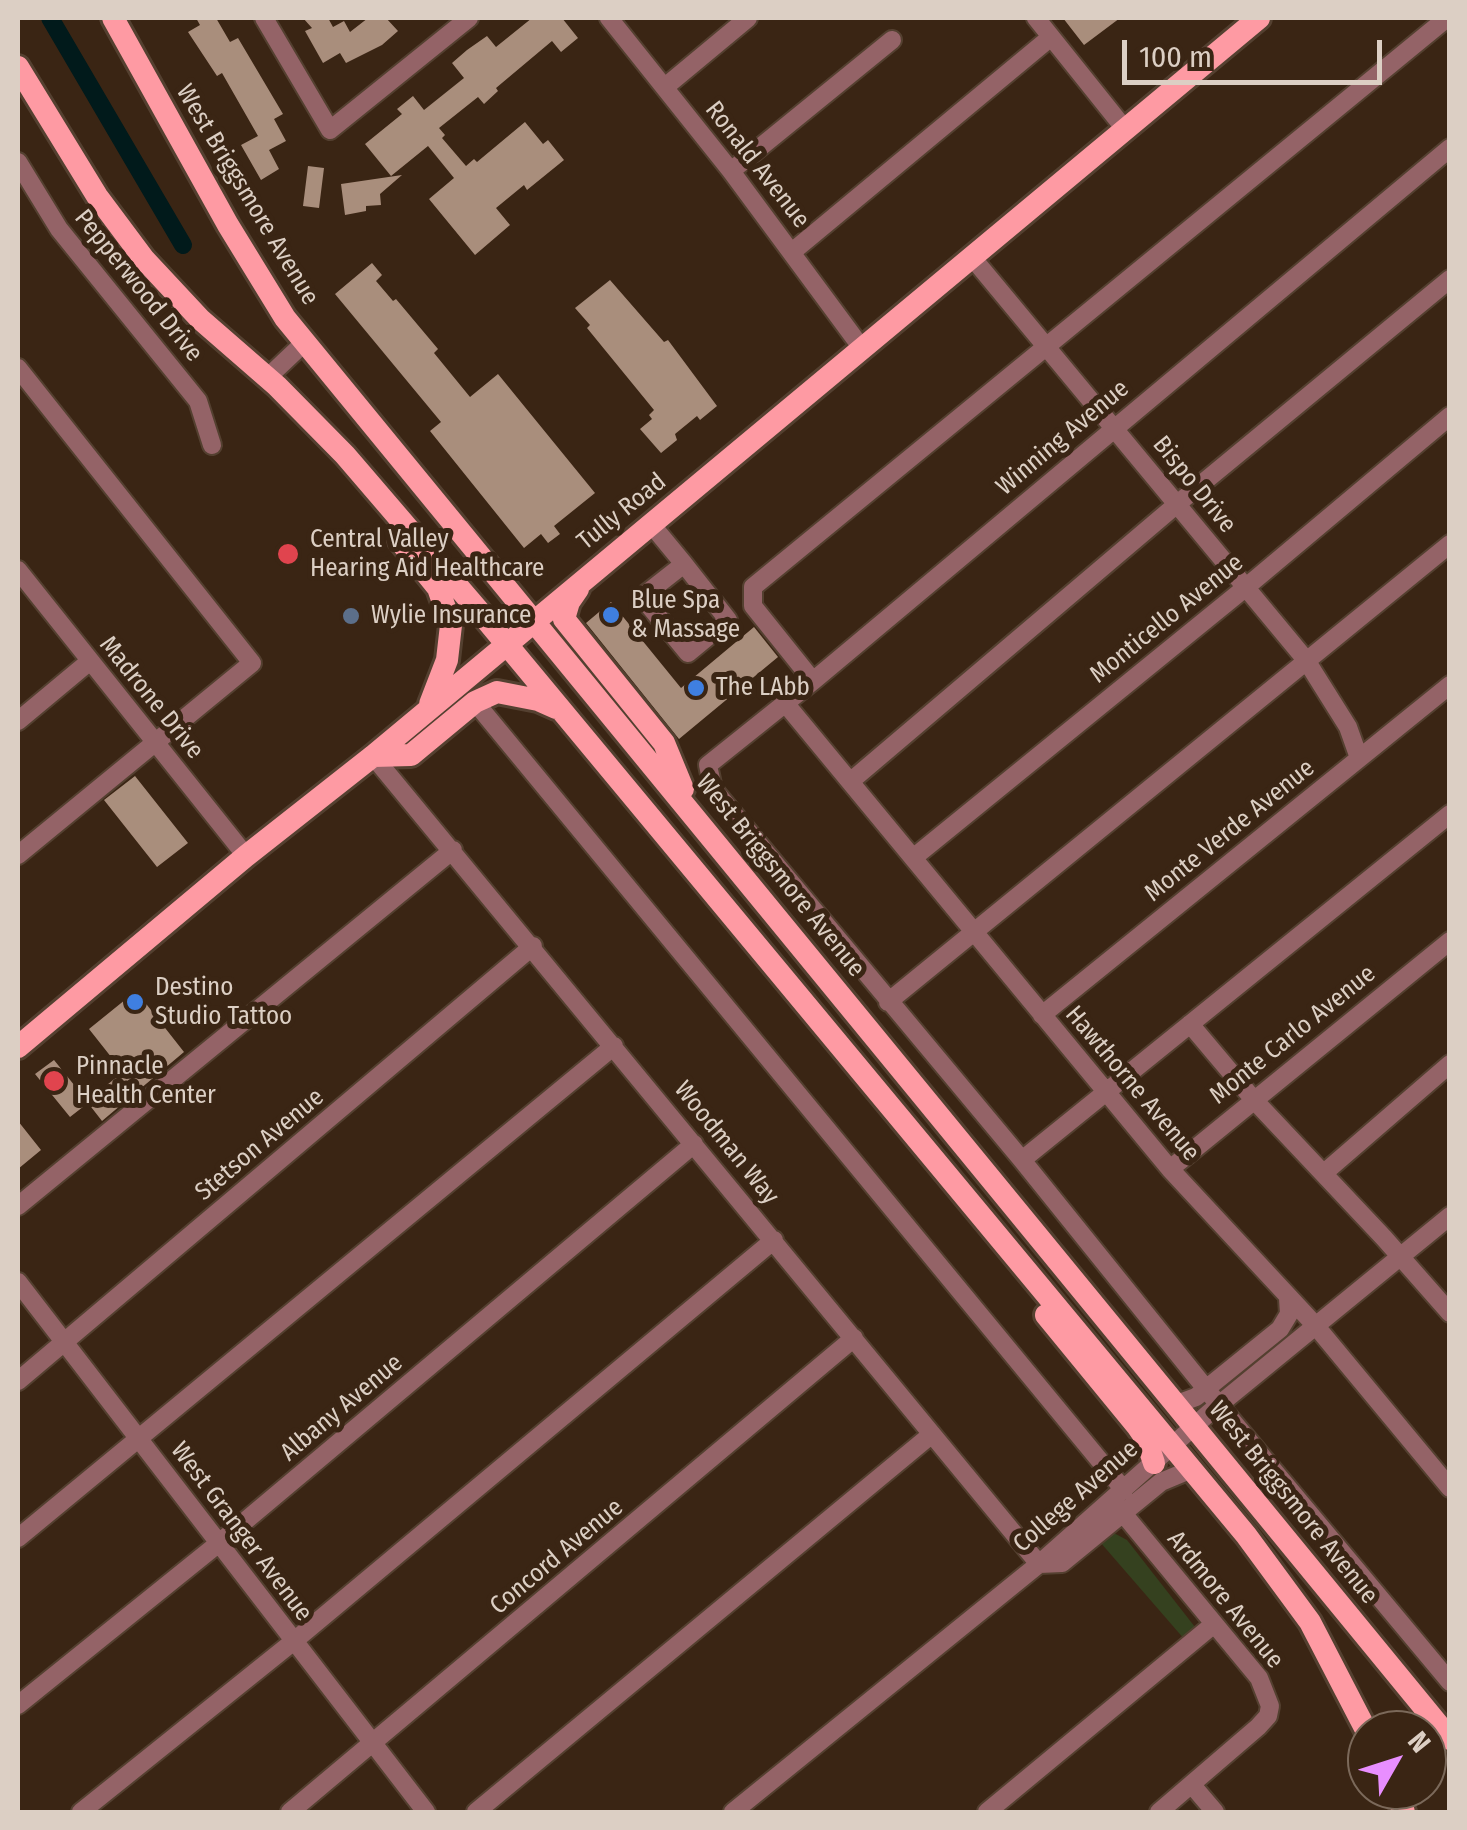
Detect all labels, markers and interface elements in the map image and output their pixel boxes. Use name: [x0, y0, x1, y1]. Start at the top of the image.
scale bar: [1127, 20, 1387, 82]
text: 100 m: [1139, 39, 1212, 75]
street label: West Briggsmore Avenue: [169, 79, 325, 311]
street label: Ronald Avenue: [698, 96, 816, 234]
street label: Pepperwood Drive: [67, 204, 209, 368]
street label: Winning Avenue: [991, 374, 1135, 502]
street label: Bispo Drive: [1146, 431, 1242, 539]
street label: Tully Road: [572, 467, 672, 557]
place label: Central Valley Hearing Aid Healthcare: [310, 525, 544, 584]
marker: Central Valley Hearing Aid Healthcare: [275, 541, 301, 567]
street label: Monticello Avenue: [1084, 548, 1250, 690]
place label: Blue Spa & Massage: [631, 586, 740, 645]
place label: Wylie Insurance: [371, 601, 531, 631]
marker: Blue Spa & Massage: [600, 604, 622, 626]
marker: Wylie Insurance: [340, 605, 362, 627]
street label: Madrone Drive: [92, 631, 210, 765]
place label: The LAbb: [716, 673, 810, 703]
marker: The LAbb: [685, 677, 707, 699]
street label: Monte Verde Avenue: [1139, 753, 1321, 909]
street label: West Briggsmore Avenue: [689, 769, 871, 983]
street label: Monte Carlo Avenue: [1204, 959, 1382, 1111]
place label: Destino Studio Tattoo: [155, 973, 292, 1032]
marker: Destino Studio Tattoo: [124, 991, 146, 1013]
street label: Hawthorne Avenue: [1058, 1000, 1206, 1168]
place label: Pinnacle Health Center: [76, 1052, 216, 1111]
marker: Pinnacle Health Center: [41, 1068, 67, 1094]
street label: Woodman Way: [667, 1075, 785, 1211]
street label: Stetson Avenue: [190, 1082, 330, 1208]
street label: Albany Avenue: [275, 1348, 409, 1468]
street label: West Briggsmore Avenue: [1202, 1396, 1384, 1610]
street label: College Avenue: [1007, 1435, 1145, 1559]
street label: West Granger Avenue: [164, 1436, 318, 1628]
street label: Concord Avenue: [484, 1493, 630, 1621]
street label: Ardmore Avenue: [1160, 1525, 1290, 1675]
north arrow: [1347, 1710, 1447, 1810]
text: N: [1401, 1725, 1437, 1759]

